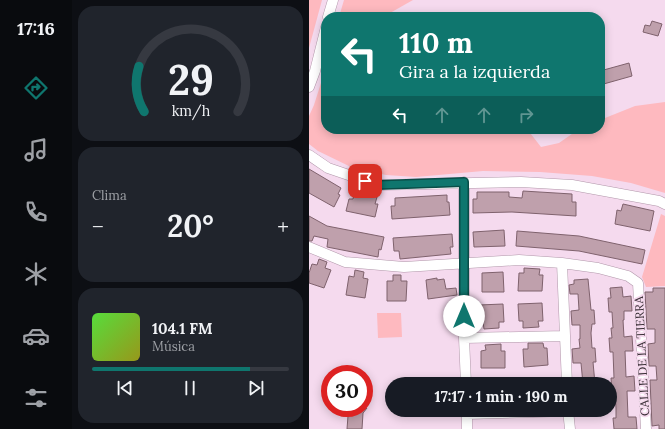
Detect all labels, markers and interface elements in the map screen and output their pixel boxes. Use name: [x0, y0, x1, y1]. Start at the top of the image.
text: 17:16: [17, 17, 55, 40]
text: 110 m: [399, 25, 473, 61]
icon: left: [333, 28, 385, 80]
text: 29: [167, 52, 214, 105]
text: Gira a la izquierda: [399, 60, 550, 83]
icon: directions: [22, 74, 50, 102]
text: km/h: [171, 101, 210, 120]
icon: left: [389, 104, 411, 126]
icon: ahead: [431, 104, 453, 126]
icon: ahead: [473, 104, 495, 126]
icon: right: [515, 104, 537, 126]
icon: music: [22, 136, 50, 164]
pin: [348, 164, 382, 198]
icon: arrive: [354, 170, 376, 192]
text: Clima: [92, 187, 127, 204]
icon: phone: [22, 198, 50, 226]
text: 20°: [167, 207, 214, 245]
text: −: [92, 212, 104, 240]
text: +: [277, 212, 289, 240]
icon: climate: [22, 260, 50, 288]
position arrow: [443, 295, 485, 337]
street label: CALLE DE LA TIERRA: [631, 295, 652, 416]
text: 104.1 FM: [152, 319, 213, 338]
icon: car: [22, 322, 50, 350]
text: Música: [152, 338, 195, 355]
speed limit sign: 30: [321, 365, 373, 417]
icon: previous: [114, 377, 136, 399]
icon: pause: [179, 377, 201, 399]
icon: next: [245, 377, 267, 399]
icon: filters: [22, 384, 50, 412]
text: 17:17 · 1 min · 190 m: [435, 387, 567, 406]

